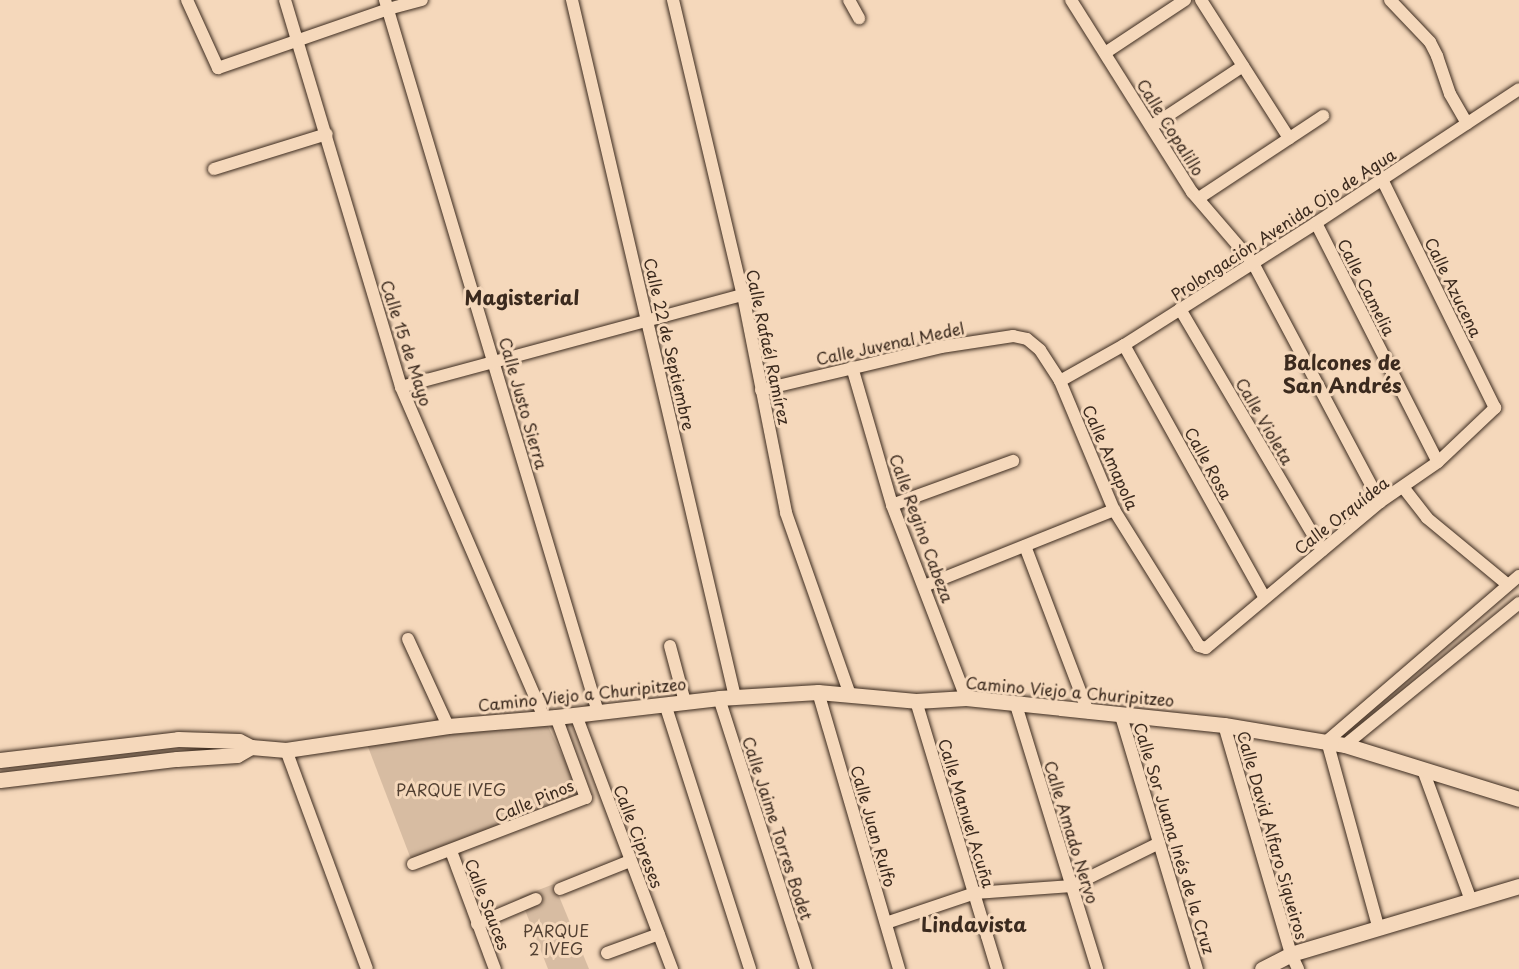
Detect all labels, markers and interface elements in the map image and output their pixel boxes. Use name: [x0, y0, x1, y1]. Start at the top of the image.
street label: Calle Copalillo: [1133, 75, 1209, 179]
street label: Prolongación Avenida Ojo de Agua: [1167, 144, 1399, 304]
street label: Calle Azucena: [1422, 234, 1486, 340]
street label: Calle Camelia: [1334, 235, 1400, 339]
street label: Calle 22 de Septiembre: [640, 254, 700, 434]
street label: Calle Rafaél Ramírez: [743, 267, 795, 427]
street label: Calle 15 de Mayo: [377, 277, 437, 409]
district label: Magisterial: [465, 285, 579, 309]
street label: Calle Juvenal Medel: [814, 318, 966, 368]
street label: Calle Justo Sierra: [496, 334, 552, 472]
district label: Balcones de San Andrés: [1283, 350, 1401, 397]
street label: Calle Violeta: [1232, 374, 1298, 468]
street label: Calle Amapola: [1079, 401, 1143, 513]
street label: Calle Rosa: [1181, 423, 1237, 503]
street label: Calle Regino Cabeza: [886, 451, 958, 605]
street label: Calle Orquídea: [1289, 472, 1393, 558]
street label: Camino Viejo a Churipitzeo: [965, 672, 1175, 710]
street label: Camino Viejo a Churipitzeo: [477, 673, 687, 715]
street label: Calle Sor Juana Inés de la Cruz: [1130, 719, 1220, 957]
street label: Calle David Alfaro Siqueiros: [1234, 728, 1312, 942]
street label: Calle Jaime Torres Bodet: [739, 733, 817, 923]
street label: Calle Manuel Acuña: [935, 736, 999, 890]
street label: Calle Amado Nervo: [1041, 758, 1103, 906]
street label: Calle Juan Rulfo: [847, 762, 901, 890]
street label: Calle Pinos: [491, 775, 577, 825]
park label: PARQUE IVEG: [396, 779, 506, 799]
street label: Calle Cipreses: [610, 781, 668, 891]
street label: Calle Sauces: [462, 856, 514, 952]
district label: Lindavista: [921, 912, 1027, 936]
park label: PARQUE 2 IVEG: [523, 920, 589, 958]

